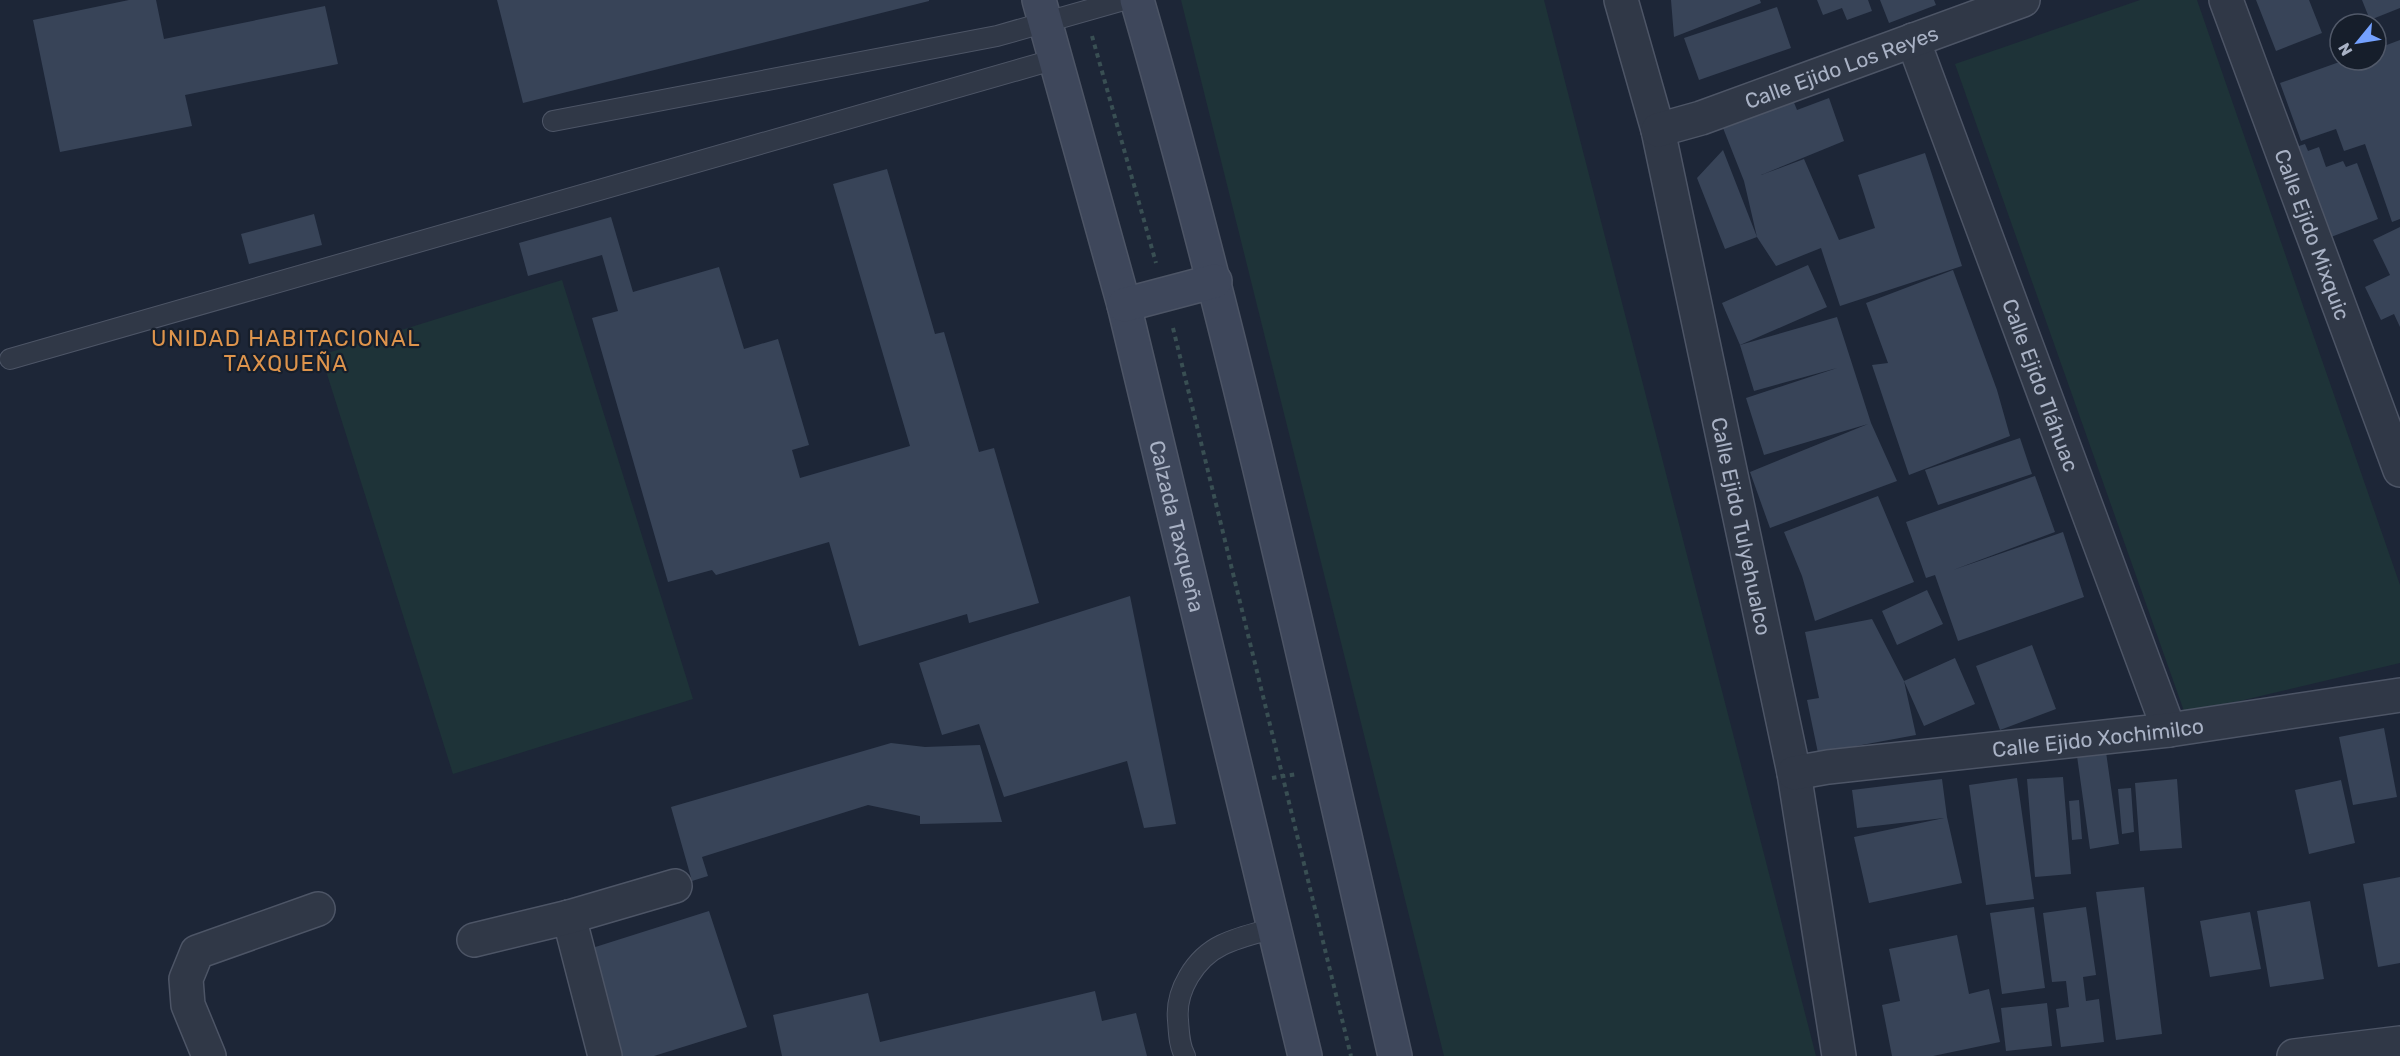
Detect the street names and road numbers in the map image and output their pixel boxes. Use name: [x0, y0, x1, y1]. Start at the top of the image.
street label: Calle Ejido Los Reyes: [1741, 20, 1941, 113]
street label: Calle Ejido Mixquic: [2270, 145, 2356, 323]
street label: Calle Ejido Tláhuac: [1998, 295, 2084, 475]
street label: Calle Ejido Tulyehualco: [1707, 415, 1777, 637]
street label: Calzada Taxqueña: [1145, 438, 1210, 614]
street label: Calle Ejido Xochimilco: [1991, 712, 2205, 762]

